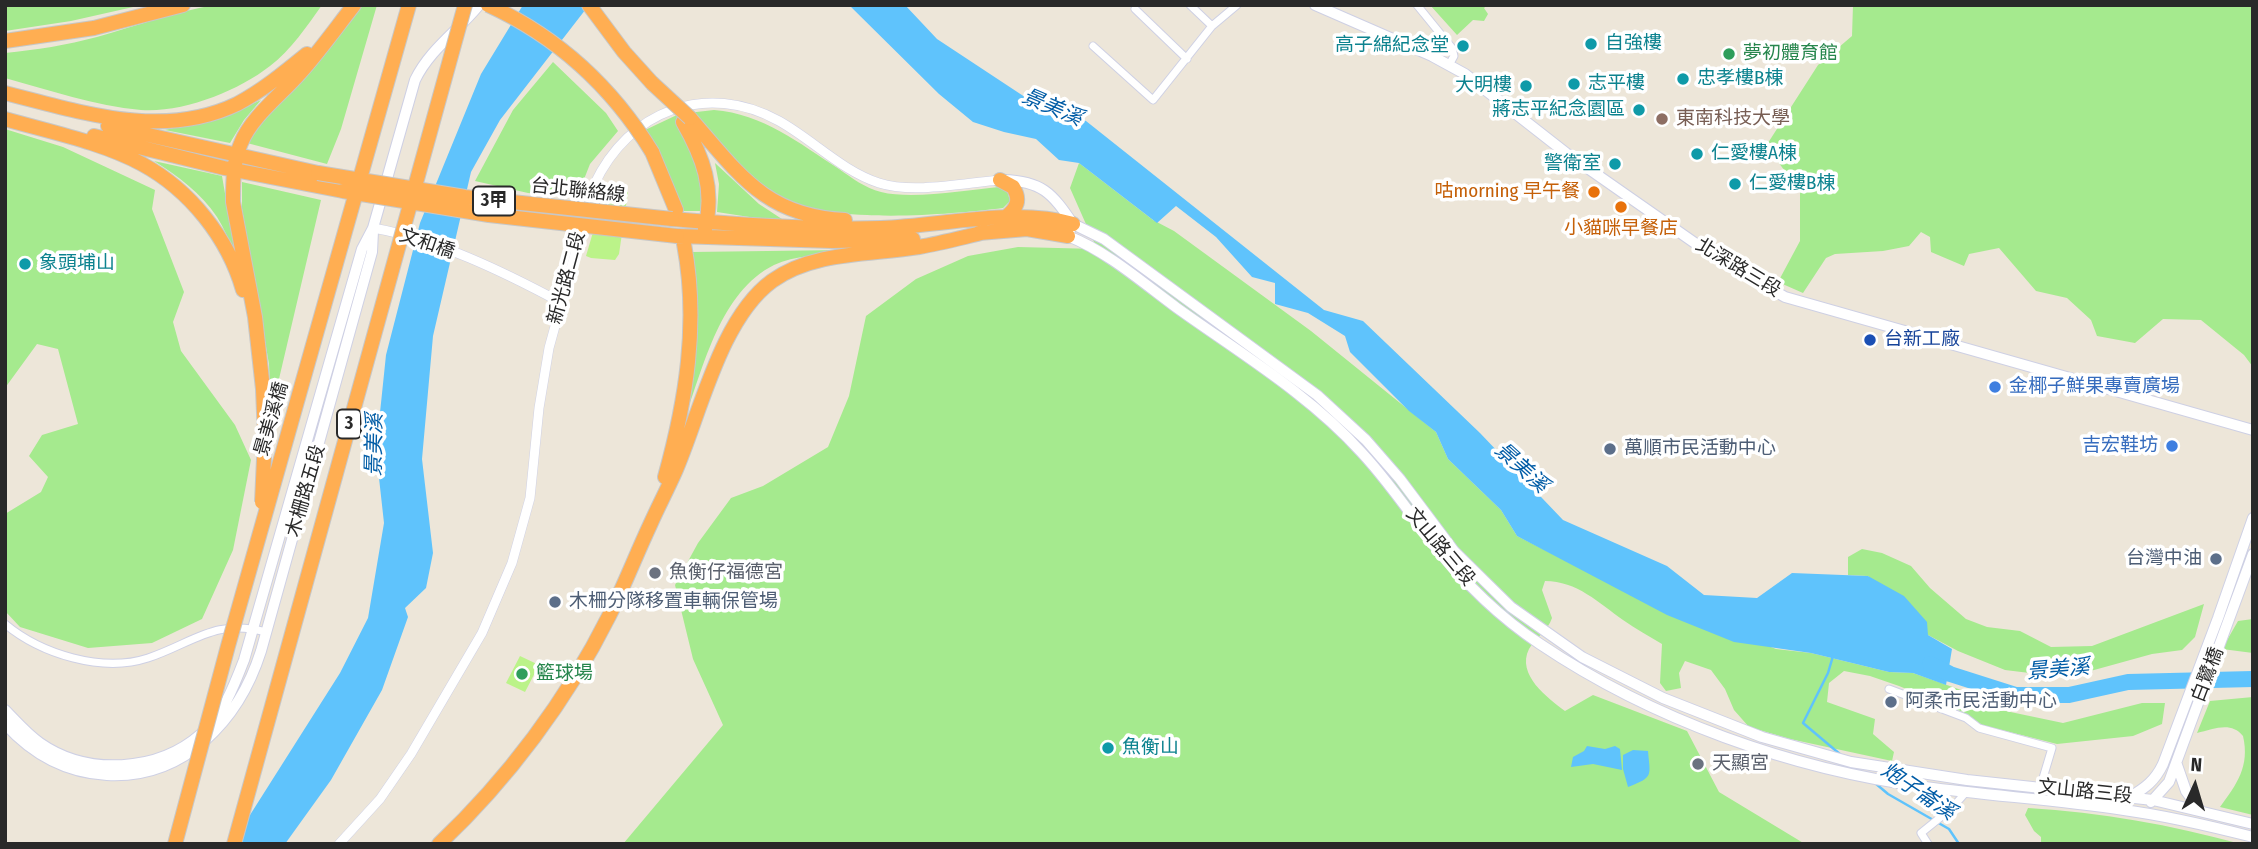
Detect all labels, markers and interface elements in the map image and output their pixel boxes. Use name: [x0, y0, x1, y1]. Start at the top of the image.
place label: 自強樓: [1605, 33, 1662, 55]
place label: 高子綿紀念堂: [1335, 35, 1449, 57]
marker: 自強樓: [1583, 36, 1599, 52]
marker: 高子綿紀念堂: [1455, 38, 1471, 54]
place label: 夢初體育館: [1743, 43, 1838, 65]
marker: 夢初體育館: [1721, 46, 1737, 62]
place label: 忠孝樓B棟: [1697, 68, 1783, 90]
marker: 忠孝樓B棟: [1675, 71, 1691, 87]
place label: 志平樓: [1588, 73, 1645, 95]
place label: 大明樓: [1455, 75, 1512, 97]
marker: 志平樓: [1566, 76, 1582, 92]
marker: 大明樓: [1518, 78, 1534, 94]
water label: 景美溪: [1018, 84, 1086, 132]
place label: 蔣志平紀念園區: [1492, 99, 1625, 121]
marker: 蔣志平紀念園區: [1631, 102, 1647, 118]
place label: 東南科技大學: [1676, 108, 1790, 130]
marker: 東南科技大學: [1654, 111, 1670, 127]
place label: 仁愛樓A棟: [1711, 143, 1797, 165]
marker: 仁愛樓A棟: [1689, 146, 1705, 162]
place label: 警衛室: [1544, 153, 1601, 175]
marker: 警衛室: [1607, 156, 1623, 172]
place label: 仁愛樓B棟: [1749, 173, 1835, 195]
street label: 台北聯絡線: [530, 175, 626, 207]
marker: 仁愛樓B棟: [1727, 176, 1743, 192]
place label: 咕morning 早午餐: [1435, 181, 1580, 203]
marker: 咕morning 早午餐: [1586, 184, 1602, 200]
road number: 3甲: [473, 186, 515, 216]
marker: 小貓咪早餐店: [1613, 199, 1629, 215]
place label: 小貓咪早餐店: [1564, 218, 1678, 240]
street label: 文和橋: [396, 224, 458, 264]
street label: 新光路二段: [544, 229, 590, 327]
street label: 北深路三段: [1691, 234, 1785, 302]
place label: 象頭埔山: [39, 253, 115, 275]
marker: 象頭埔山: [17, 256, 33, 272]
place label: 台新工廠: [1884, 329, 1960, 351]
marker: 台新工廠: [1862, 332, 1878, 348]
place label: 金椰子鮮果專賣廣場: [2009, 376, 2180, 398]
street label: 景美溪橋: [251, 379, 293, 459]
marker: 金椰子鮮果專賣廣場: [1987, 379, 2003, 395]
road number: 3: [337, 410, 361, 438]
water label: 景美溪: [362, 413, 388, 477]
place label: 吉宏鞋坊: [2082, 435, 2158, 457]
water label: 景美溪: [1489, 438, 1553, 498]
place label: 萬順市民活動中心: [1624, 438, 1776, 460]
marker: 吉宏鞋坊: [2164, 438, 2180, 454]
marker: 萬順市民活動中心: [1602, 441, 1618, 457]
street label: 木柵路五段: [282, 442, 330, 540]
street label: 文山路三段: [1401, 503, 1479, 591]
place label: 台灣中油: [2126, 548, 2202, 570]
marker: 台灣中油: [2208, 551, 2224, 567]
place label: 魚衡仔福德宮: [669, 562, 783, 584]
marker: 魚衡仔福德宮: [647, 565, 663, 581]
place label: 木柵分隊移置車輛保管場: [569, 591, 778, 613]
marker: 木柵分隊移置車輛保管場: [547, 594, 563, 610]
street label: 白鷺橋: [2187, 644, 2229, 706]
water label: 景美溪: [2026, 655, 2090, 685]
place label: 籃球場: [536, 663, 593, 685]
marker: 籃球場: [514, 666, 530, 682]
place label: 阿柔市民活動中心: [1905, 691, 2057, 713]
marker: 阿柔市民活動中心: [1883, 694, 1899, 710]
place label: 魚衡山: [1122, 737, 1179, 759]
marker: 魚衡山: [1100, 740, 1116, 756]
north arrow: [2160, 751, 2230, 821]
place label: 天顯宮: [1712, 753, 1769, 775]
text: N: [2190, 753, 2203, 776]
marker: 天顯宮: [1690, 756, 1706, 772]
water label: 炮子崙溪: [1876, 758, 1960, 826]
street label: 文山路三段: [2037, 776, 2133, 808]

